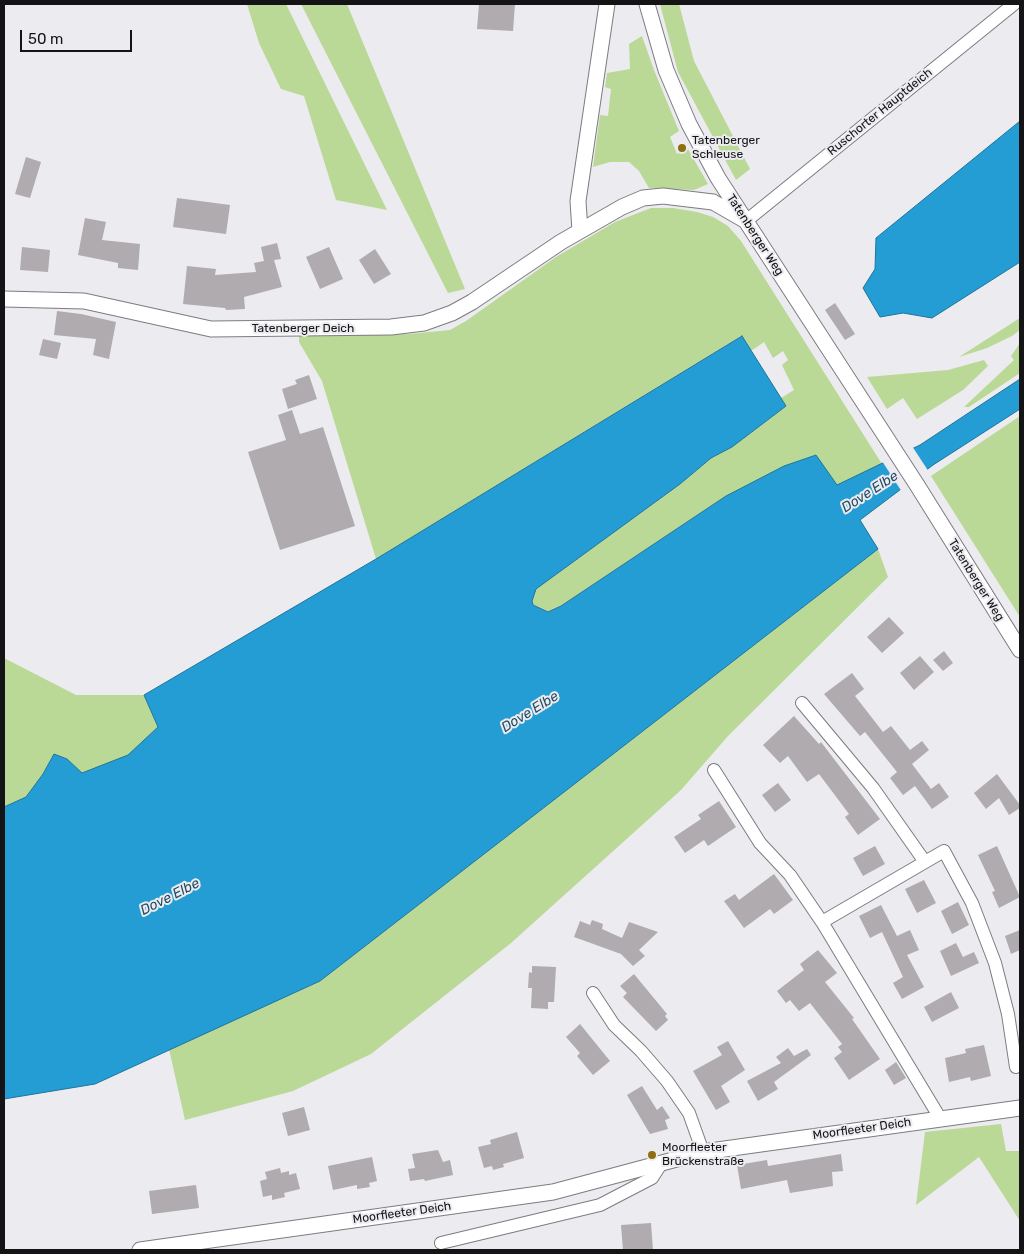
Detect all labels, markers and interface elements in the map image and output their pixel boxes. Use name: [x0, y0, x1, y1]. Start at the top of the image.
scale bar: [22, 20, 135, 52]
text: 50 m: [28, 30, 63, 48]
street label: Ruschorter Hauptdeich: [825, 65, 935, 159]
place label: Tatenberger Schleuse: [692, 134, 760, 162]
marker: Tatenberger Schleuse: [676, 142, 688, 154]
street label: Tatenberger Weg: [723, 192, 787, 278]
street label: Tatenberger Deich: [252, 322, 354, 336]
water label: Dove Elbe: [839, 467, 901, 517]
street label: Tatenberger Weg: [945, 536, 1007, 624]
water label: Dove Elbe: [498, 688, 562, 736]
water label: Dove Elbe: [138, 875, 202, 919]
street label: Moorfleeter Deich: [812, 1115, 912, 1143]
place label: Moorfleeter Brückenstraße: [662, 1141, 744, 1169]
marker: Moorfleeter Brückenstraße: [646, 1149, 658, 1161]
street label: Moorfleeter Deich: [352, 1199, 452, 1227]

